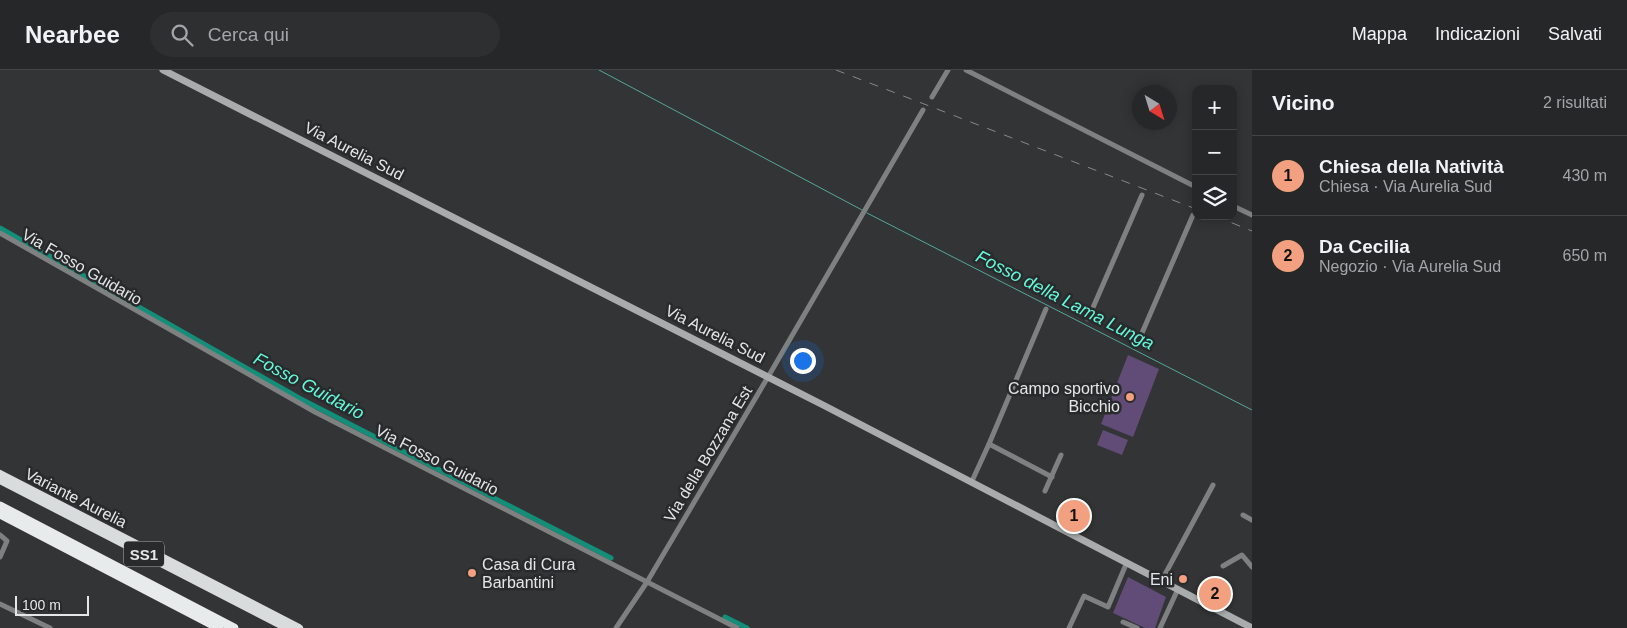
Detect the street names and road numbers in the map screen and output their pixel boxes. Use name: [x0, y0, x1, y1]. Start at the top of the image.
street label: Via Aurelia Sud: [302, 119, 406, 183]
street label: Via Fosso Guidario: [19, 226, 145, 308]
street label: Via Aurelia Sud: [663, 302, 767, 366]
street label: Via della Bozzana Est: [661, 383, 756, 525]
street label: Via Fosso Guidario: [373, 422, 501, 498]
street label: Variante Aurelia: [22, 465, 130, 531]
road number: SS1: [124, 542, 164, 566]

